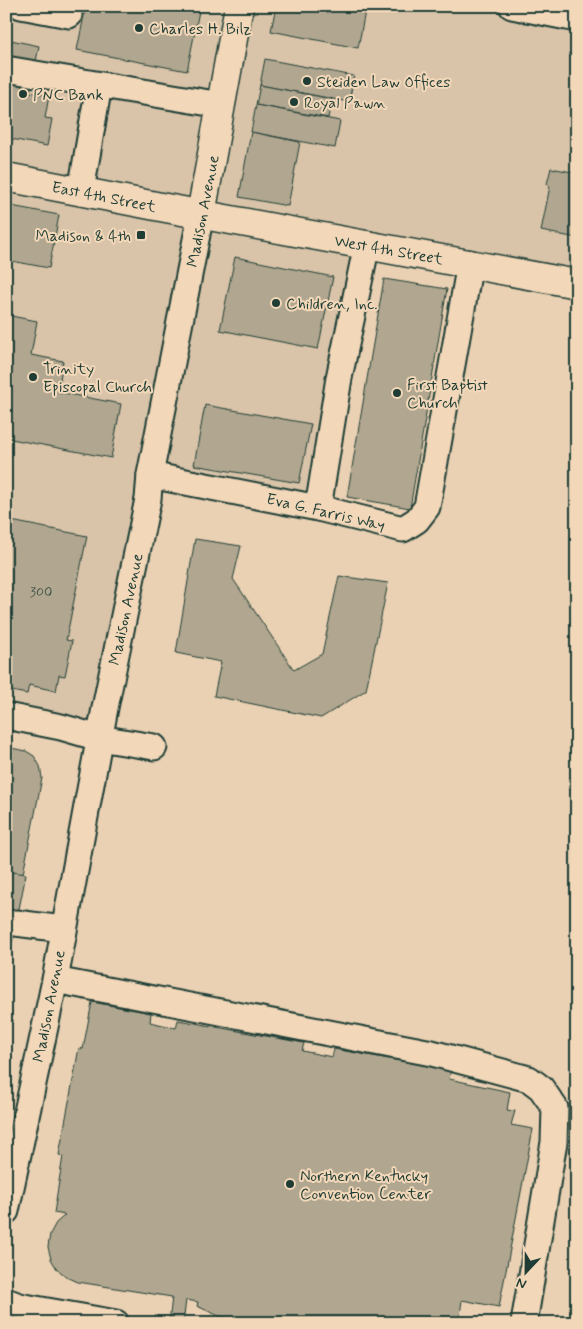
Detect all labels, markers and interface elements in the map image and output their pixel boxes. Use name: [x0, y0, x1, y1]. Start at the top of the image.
place label: Charles H. Bilz: [149, 19, 251, 40]
marker: Charles H. Bilz: [133, 22, 145, 34]
place label: Steiden Law Offices: [317, 72, 450, 93]
marker: Steiden Law Offices: [301, 75, 313, 87]
place label: PNC Bank: [33, 85, 104, 106]
marker: PNC Bank: [17, 88, 29, 100]
place label: Royal Pawn: [304, 93, 386, 114]
marker: Royal Pawn: [288, 96, 300, 108]
street label: Madison Avenue: [182, 153, 225, 269]
street label: East 4th Street: [50, 177, 158, 218]
place label: Madison & 4th: [35, 226, 131, 247]
marker: Madison & 4th: [135, 229, 147, 241]
street label: West 4th Street: [333, 231, 445, 270]
place label: Children, Inc.: [286, 294, 378, 315]
marker: Children, Inc.: [270, 297, 282, 309]
place label: Trinity Episcopal Church: [43, 359, 152, 398]
marker: Trinity Episcopal Church: [27, 371, 39, 383]
place label: First Baptist Church: [407, 375, 488, 414]
marker: First Baptist Church: [391, 387, 403, 399]
street label: Eva G. Farris Way: [264, 489, 387, 536]
street label: Madison Avenue: [104, 551, 149, 667]
house number: 300: [30, 583, 52, 601]
street label: Madison Avenue: [28, 948, 71, 1064]
place label: Northern Kentucky Convention Center: [300, 1166, 431, 1205]
marker: Northern Kentucky Convention Center: [284, 1178, 296, 1190]
north arrow: [500, 1246, 550, 1296]
text: N: [514, 1273, 529, 1293]

